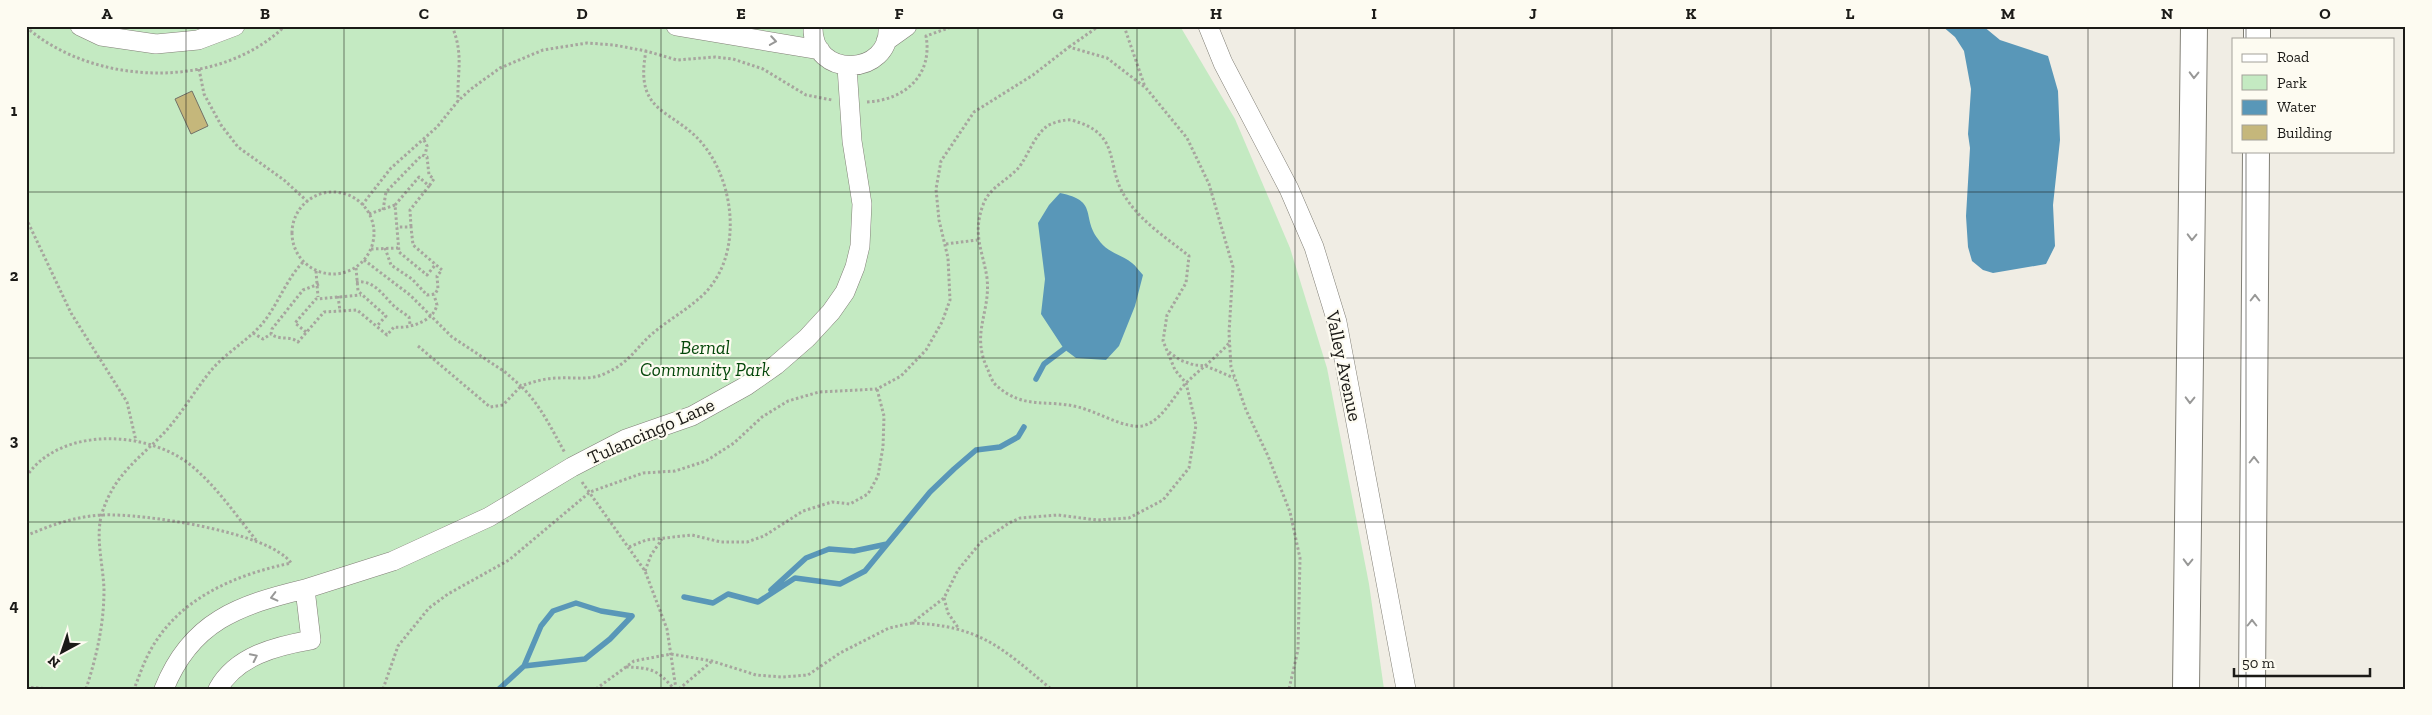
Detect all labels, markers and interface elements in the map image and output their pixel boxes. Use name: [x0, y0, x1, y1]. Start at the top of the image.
text: A: [102, 4, 113, 23]
text: B: [260, 4, 270, 23]
text: C: [419, 4, 429, 23]
text: D: [576, 4, 588, 23]
text: E: [736, 4, 746, 23]
text: F: [894, 4, 904, 23]
text: G: [1053, 4, 1064, 23]
text: H: [1210, 4, 1222, 23]
text: I: [1371, 4, 1377, 23]
text: J: [1529, 4, 1537, 23]
text: K: [1686, 4, 1697, 23]
text: L: [1846, 4, 1855, 23]
text: M: [2001, 4, 2015, 23]
text: N: [2161, 4, 2173, 23]
text: O: [2319, 4, 2331, 23]
one-way arrow: [769, 36, 777, 46]
legend: [2232, 38, 2394, 152]
text: Road: [2277, 48, 2310, 66]
one-way arrow: [2189, 72, 2199, 79]
text: Park: [2277, 74, 2307, 92]
text: Water: [2277, 98, 2317, 116]
text: 1: [11, 101, 18, 120]
text: Building: [2277, 124, 2332, 142]
one-way arrow: [2187, 234, 2197, 242]
text: 2: [10, 266, 19, 285]
one-way arrow: [2250, 293, 2260, 301]
street label: Valley Avenue: [1321, 308, 1367, 423]
park label: Bernal Community Park: [640, 336, 770, 381]
street label: Tulancingo Lane: [584, 393, 718, 469]
one-way arrow: [2185, 396, 2195, 404]
text: 3: [10, 431, 19, 450]
one-way arrow: [2248, 456, 2259, 464]
one-way arrow: [2183, 559, 2193, 567]
one-way arrow: [269, 591, 278, 602]
text: 4: [9, 596, 19, 615]
one-way arrow: [2247, 618, 2257, 626]
north arrow: [38, 628, 88, 678]
scale bar: [2234, 645, 2371, 677]
text: N: [44, 651, 64, 672]
one-way arrow: [249, 653, 258, 663]
text: 50 m: [2242, 654, 2275, 672]

